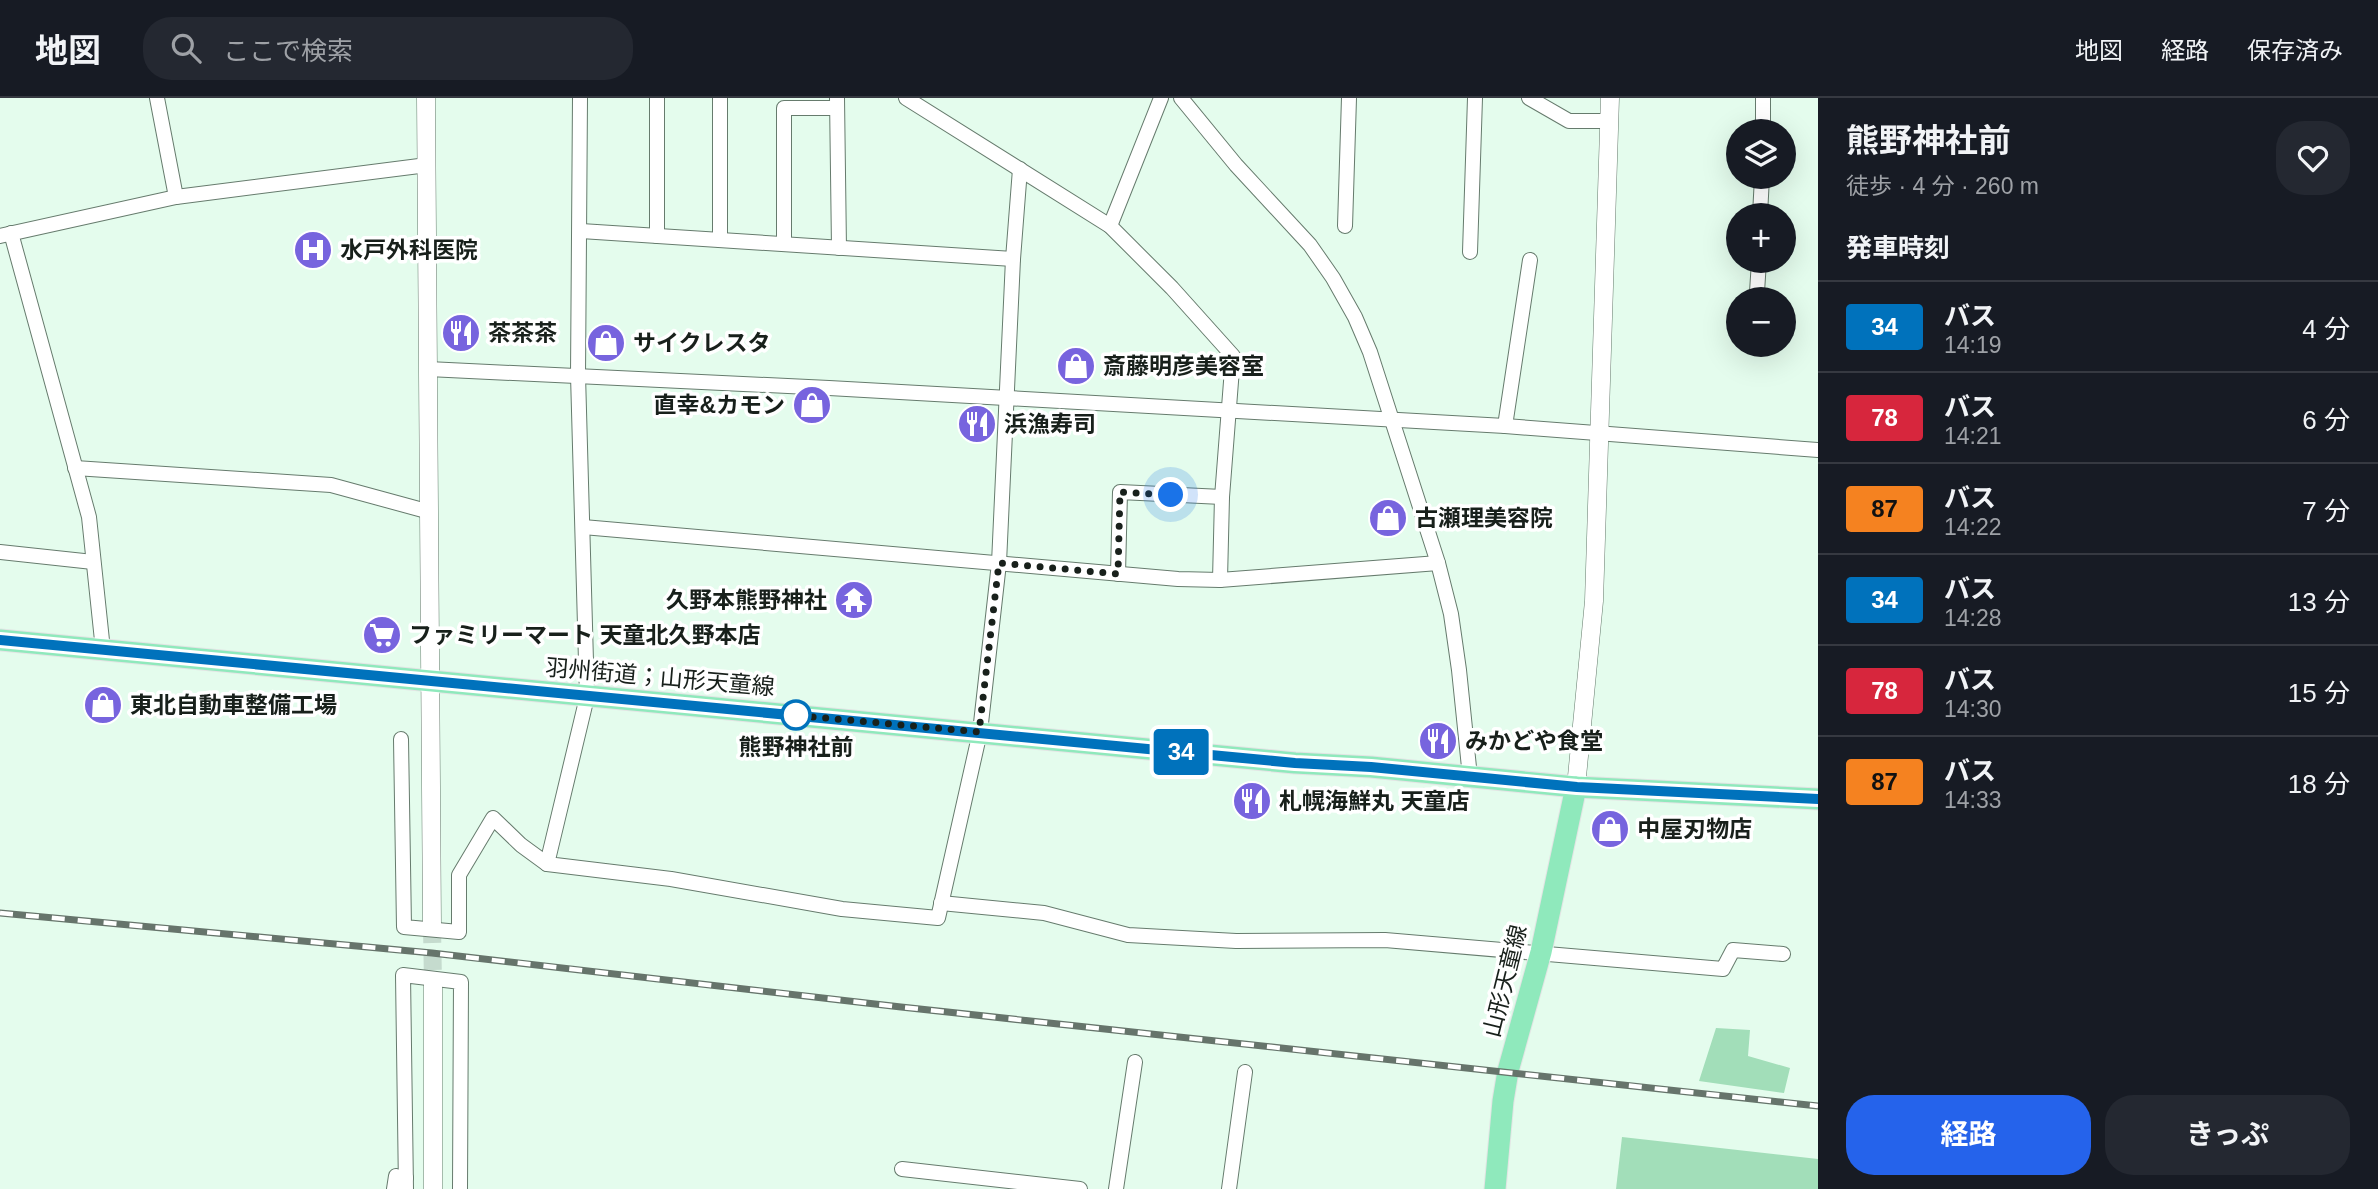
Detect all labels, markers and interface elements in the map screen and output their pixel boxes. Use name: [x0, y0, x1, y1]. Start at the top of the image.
search box: [143, 17, 633, 80]
icon: search: [167, 29, 205, 67]
text: 地図: [35, 32, 101, 69]
text: ここで検索: [223, 36, 353, 66]
text: 地図: [2075, 37, 2123, 64]
text: 経路: [2161, 37, 2209, 64]
text: 保存済み: [2247, 37, 2343, 64]
map controls: [1726, 119, 1796, 357]
button: layers: [1726, 119, 1796, 189]
button: heart: [2276, 121, 2350, 195]
text: 熊野神社前: [1846, 122, 2011, 159]
text: 徒歩 · 4 分 · 260 m: [1846, 173, 2039, 199]
button: +: [1726, 203, 1796, 273]
hospital icon: 水戸外科医院: [292, 229, 334, 271]
text: 発車時刻: [1846, 233, 1950, 263]
place label: 水戸外科医院: [340, 237, 478, 263]
button: −: [1726, 287, 1796, 357]
text: バス: [1944, 301, 1996, 331]
restaurant icon: 茶茶茶: [440, 312, 482, 354]
text: 34: [1871, 313, 1898, 340]
text: 4 分: [2302, 314, 2350, 344]
place label: 茶茶茶: [488, 320, 557, 346]
shop icon: サイクレスタ: [585, 322, 627, 364]
place label: サイクレスタ: [633, 330, 771, 356]
text: 14:19: [1944, 332, 2002, 358]
shop icon: 斎藤明彦美容室: [1055, 345, 1097, 387]
place label: 斎藤明彦美容室: [1103, 353, 1264, 379]
shop icon: 直幸&カモン: [791, 384, 833, 426]
place label: 直幸&カモン: [653, 392, 785, 418]
text: バス: [1944, 392, 1996, 422]
restaurant icon: 浜漁寿司: [956, 403, 998, 445]
text: 78: [1871, 404, 1898, 431]
text: 6 分: [2302, 405, 2350, 435]
place label: 浜漁寿司: [1004, 411, 1096, 437]
text: 14:21: [1944, 423, 2002, 449]
your location: [1153, 477, 1188, 512]
text: バス: [1944, 483, 1996, 513]
text: 87: [1871, 495, 1898, 522]
text: 7 分: [2302, 496, 2350, 526]
shop icon: 古瀬理美容院: [1367, 497, 1409, 539]
place label: 古瀬理美容院: [1415, 505, 1553, 531]
text: 14:22: [1944, 514, 2002, 540]
text: バス: [1944, 574, 1996, 604]
temple icon: 久野本熊野神社: [833, 579, 875, 621]
text: 34: [1871, 586, 1898, 613]
place label: 久野本熊野神社: [666, 587, 827, 613]
text: 13 分: [2288, 587, 2350, 617]
text: 14:28: [1944, 605, 2002, 631]
supermarket icon: ファミリーマート 天童北久野本店: [361, 614, 403, 656]
place label: ファミリーマート 天童北久野本店: [409, 622, 760, 648]
street label: 羽州街道；山形天童線: [544, 654, 776, 700]
text: バス: [1944, 665, 1996, 695]
text: 78: [1871, 677, 1898, 704]
text: 15 分: [2288, 678, 2350, 708]
shop icon: 東北自動車整備工場: [82, 684, 124, 726]
place label: 東北自動車整備工場: [130, 692, 337, 718]
text: 14:30: [1944, 696, 2002, 722]
marker: 熊野神社前: [781, 700, 811, 730]
restaurant icon: みかどや食堂: [1417, 720, 1459, 762]
place label: みかどや食堂: [1465, 728, 1603, 754]
line badge: 34: [1150, 729, 1212, 775]
place label: 熊野神社前: [739, 734, 854, 760]
text: 34: [1168, 738, 1194, 765]
text: バス: [1944, 756, 1996, 786]
text: 87: [1871, 768, 1898, 795]
text: 18 分: [2288, 769, 2350, 799]
restaurant icon: 札幌海鮮丸 天童店: [1231, 780, 1273, 822]
text: 14:33: [1944, 787, 2002, 813]
place label: 札幌海鮮丸 天童店: [1279, 788, 1469, 814]
shop icon: 中屋刃物店: [1589, 808, 1631, 850]
place label: 中屋刃物店: [1637, 816, 1752, 842]
street label: 山形天童線: [1478, 922, 1532, 1040]
button: 経路: [1846, 1095, 2091, 1175]
button: きっぷ: [2105, 1095, 2350, 1175]

